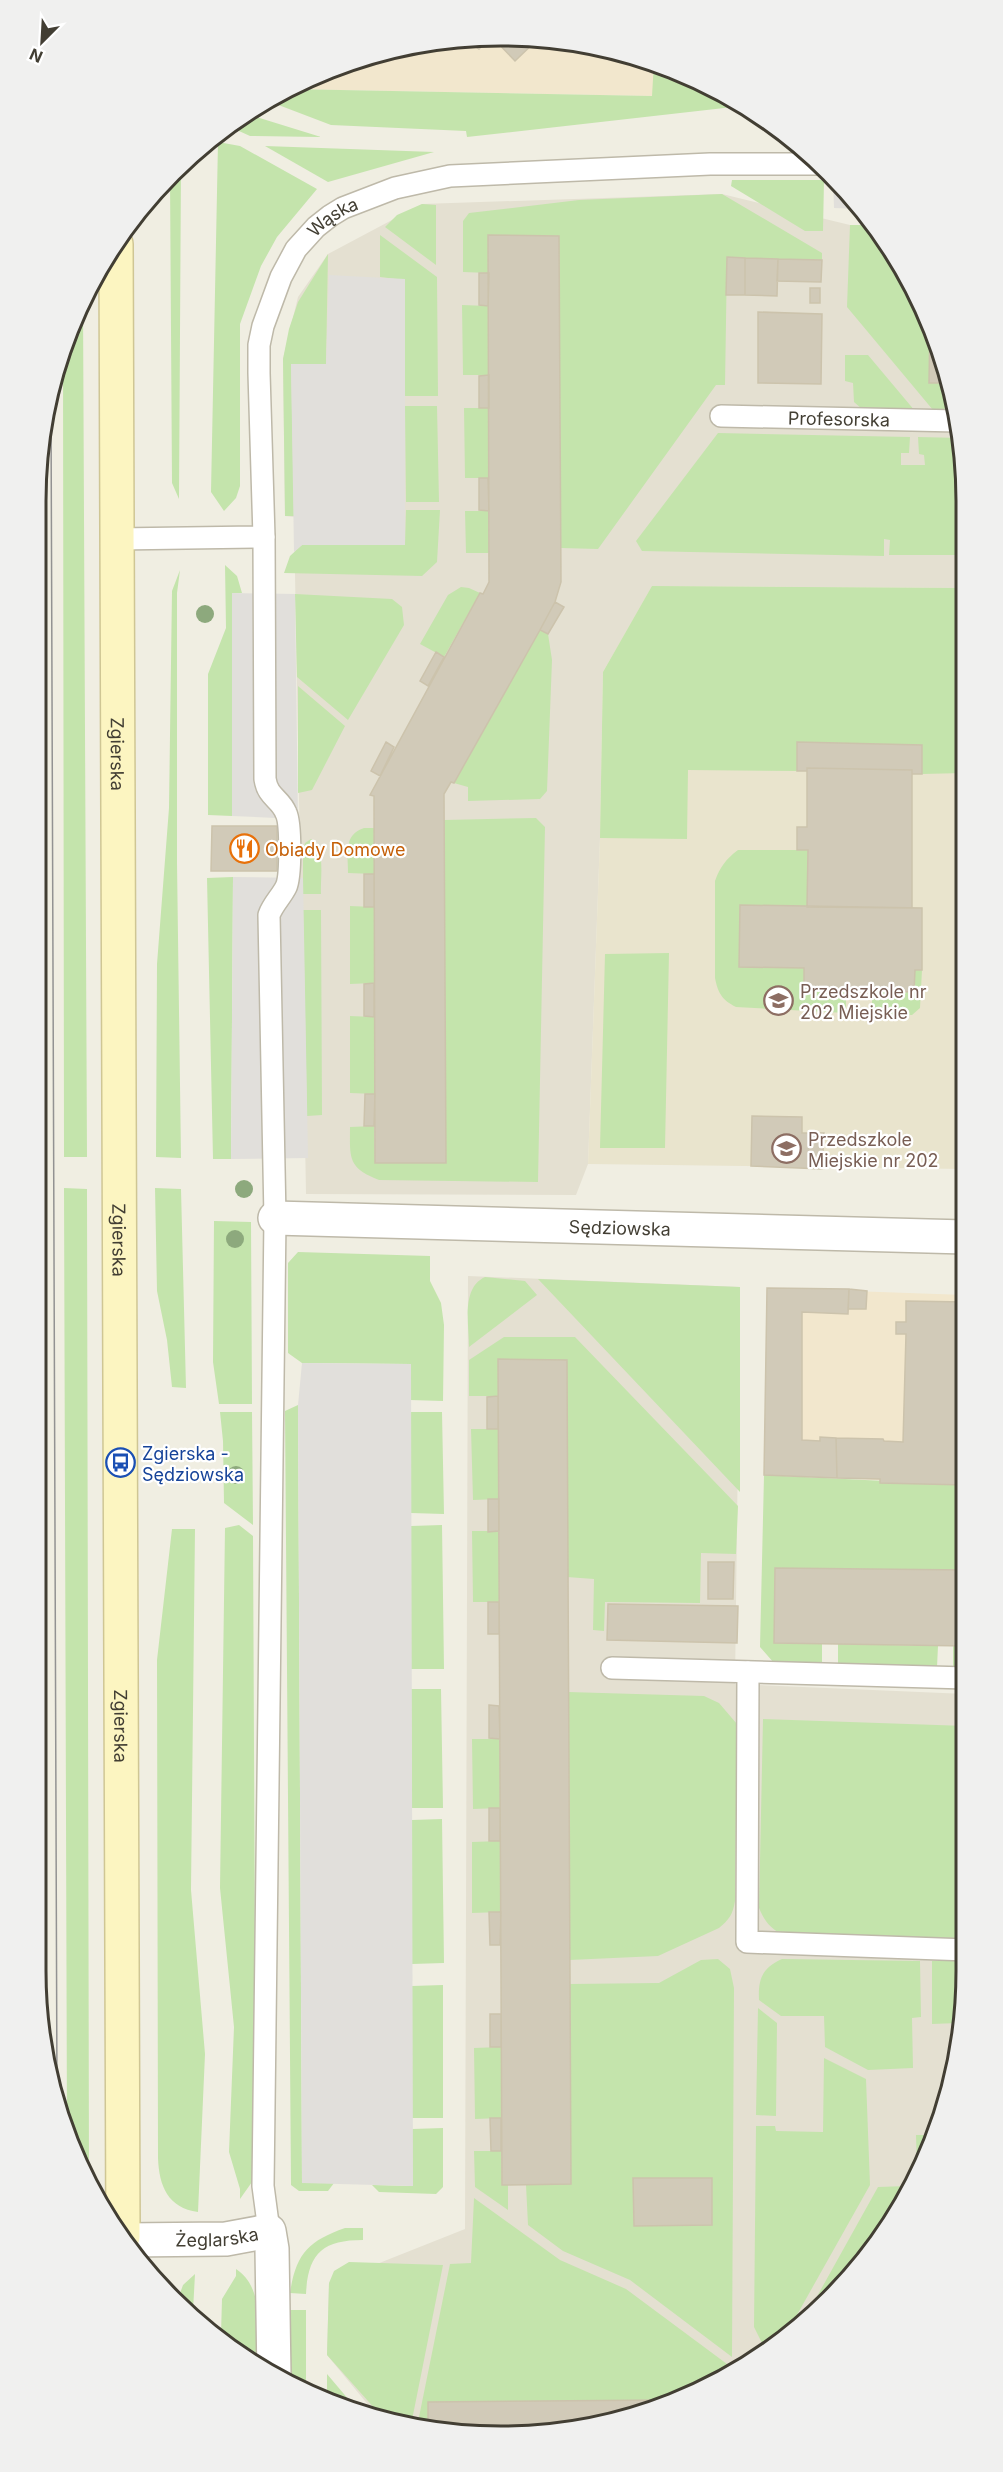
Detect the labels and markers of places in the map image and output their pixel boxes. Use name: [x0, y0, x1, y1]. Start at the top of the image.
restaurant icon: Obiady Domowe: [228, 833, 260, 865]
place label: Obiady Domowe: [265, 839, 405, 860]
place label: Przedszkole nr 202 Miejskie: [800, 981, 927, 1023]
school or university icon: Przedszkole nr 202 Miejskie: [763, 985, 795, 1017]
place label: Przedszkole Miejskie nr 202: [808, 1129, 939, 1171]
school or university icon: Przedszkole Miejskie nr 202: [771, 1133, 803, 1165]
place label: Zgierska - Sędziowska: [142, 1443, 244, 1485]
bus stop icon: Zgierska - Sędziowska: [105, 1447, 137, 1479]

